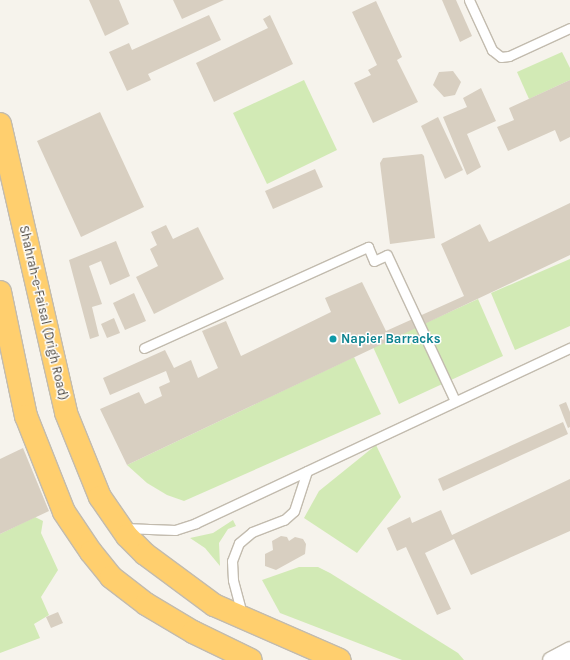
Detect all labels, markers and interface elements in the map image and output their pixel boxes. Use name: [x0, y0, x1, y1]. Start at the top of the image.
street label: Shahrah-e-Faisal (Drigh Road): [15, 224, 71, 402]
place label: Napier Barracks: [341, 331, 441, 347]
marker: Napier Barracks: [328, 334, 338, 344]

